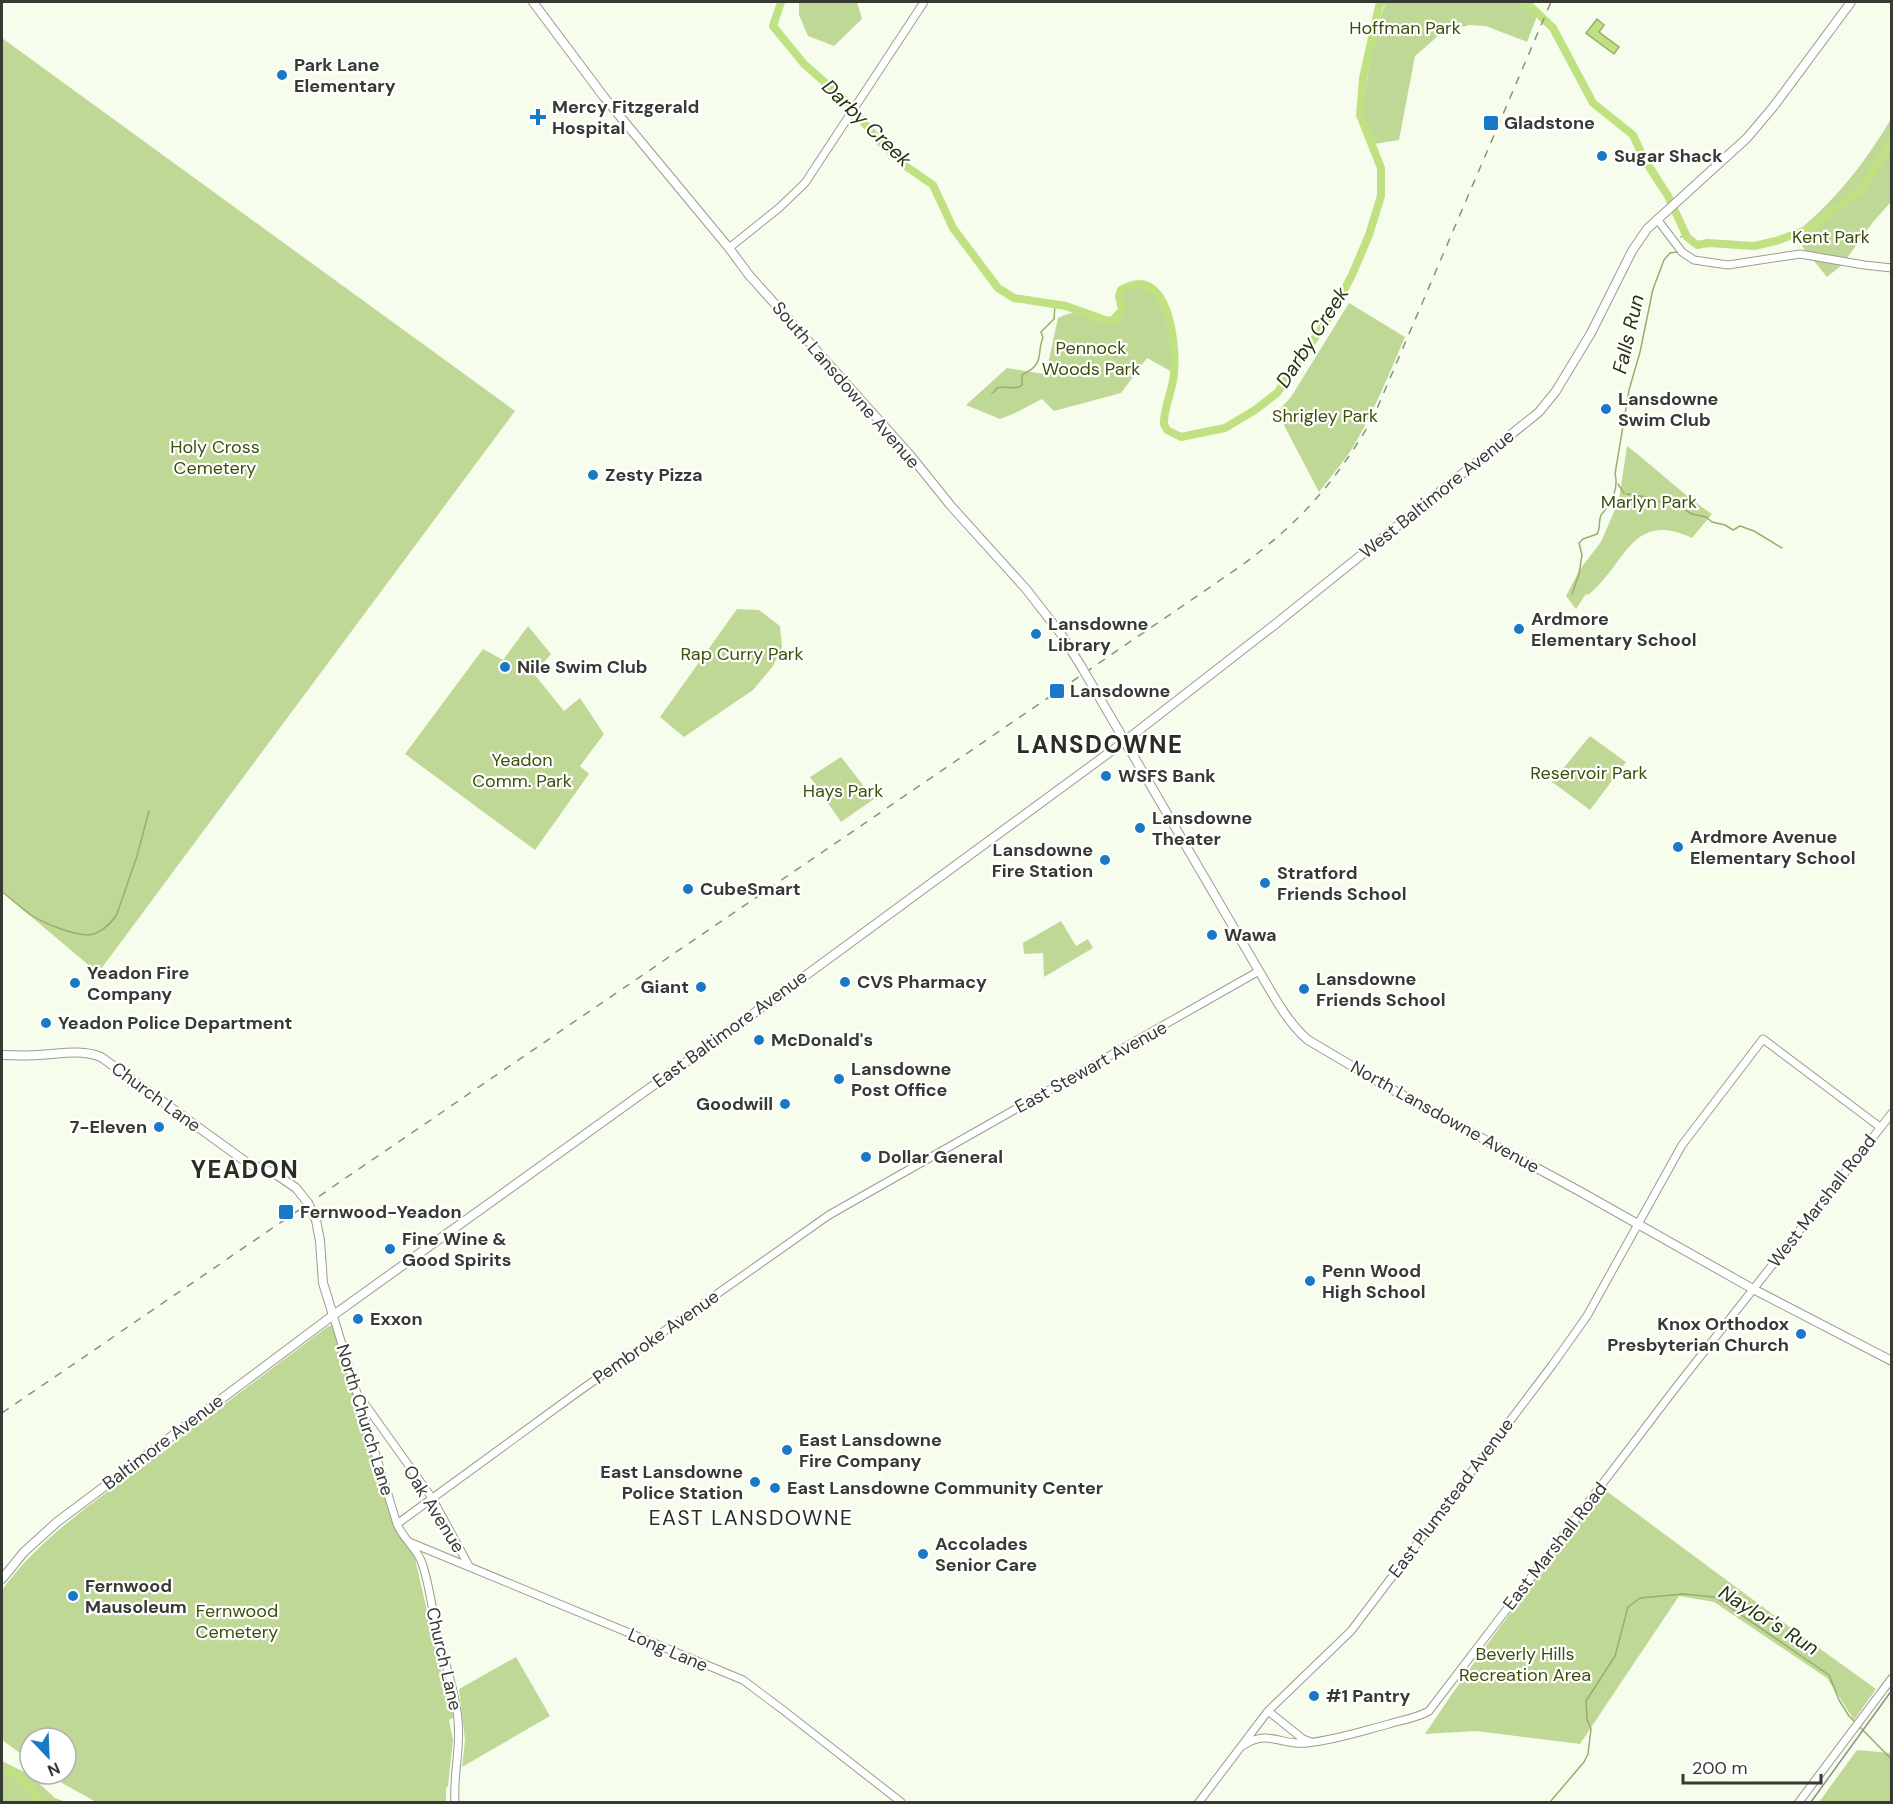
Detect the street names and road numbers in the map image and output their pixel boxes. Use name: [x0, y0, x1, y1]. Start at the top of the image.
street label: South Lansdowne Avenue: [767, 296, 925, 474]
street label: West Baltimore Avenue: [1355, 424, 1519, 564]
street label: East Baltimore Avenue: [648, 965, 812, 1093]
street label: East Stewart Avenue: [1011, 1015, 1171, 1119]
street label: North Lansdowne Avenue: [1346, 1055, 1544, 1179]
street label: Church Lane: [106, 1056, 206, 1138]
street label: West Marshall Road: [1762, 1130, 1882, 1272]
street label: Pembroke Avenue: [588, 1284, 724, 1390]
street label: North Church Lane: [331, 1341, 399, 1499]
street label: Baltimore Avenue: [98, 1389, 228, 1495]
street label: East Plumstead Avenue: [1383, 1413, 1519, 1583]
street label: Oak Avenue: [398, 1461, 470, 1557]
street label: East Marshall Road: [1498, 1477, 1612, 1615]
street label: Church Lane: [420, 1605, 468, 1713]
street label: Long Lane: [624, 1622, 712, 1678]

